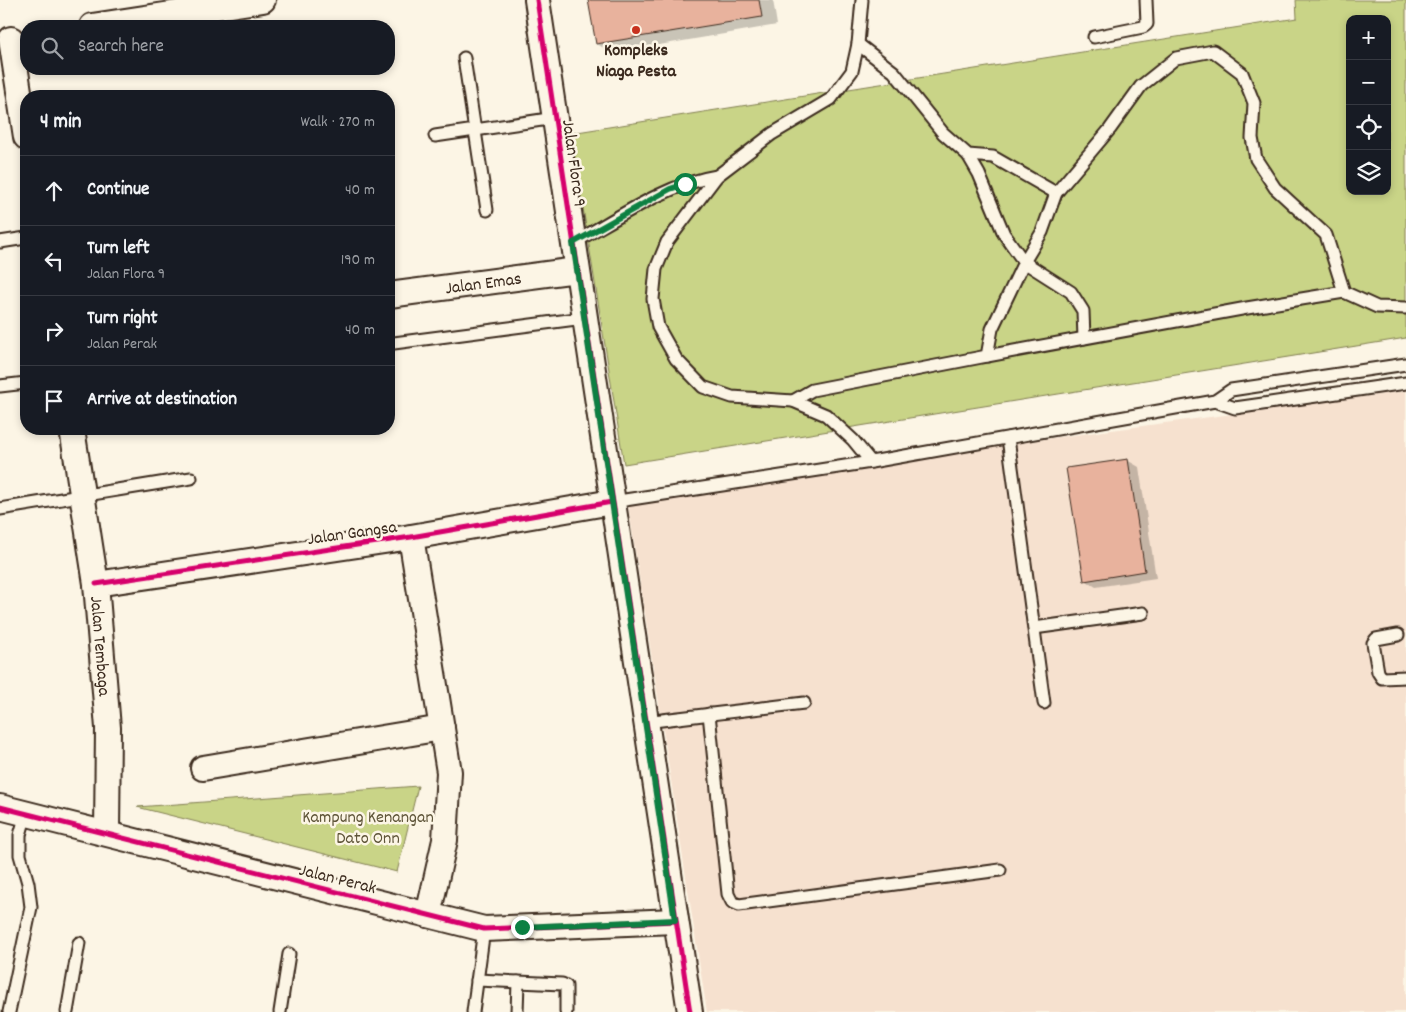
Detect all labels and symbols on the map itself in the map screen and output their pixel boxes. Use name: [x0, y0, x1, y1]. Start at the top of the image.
marker: Kompleks Niaga Pesta: [630, 24, 642, 36]
place label: Kompleks Niaga Pesta: [596, 39, 676, 85]
street label: Jalan Flora 9: [554, 118, 591, 209]
route start: [674, 173, 697, 196]
street label: Jalan Emas: [444, 268, 523, 302]
street label: Jalan Gangsa: [306, 516, 399, 553]
street label: Jalan Tembaga: [82, 595, 115, 698]
park label: Kampung Kenangan Dato Onn: [302, 806, 434, 852]
street label: Jalan Perak: [296, 859, 379, 902]
route end: [511, 916, 534, 939]

